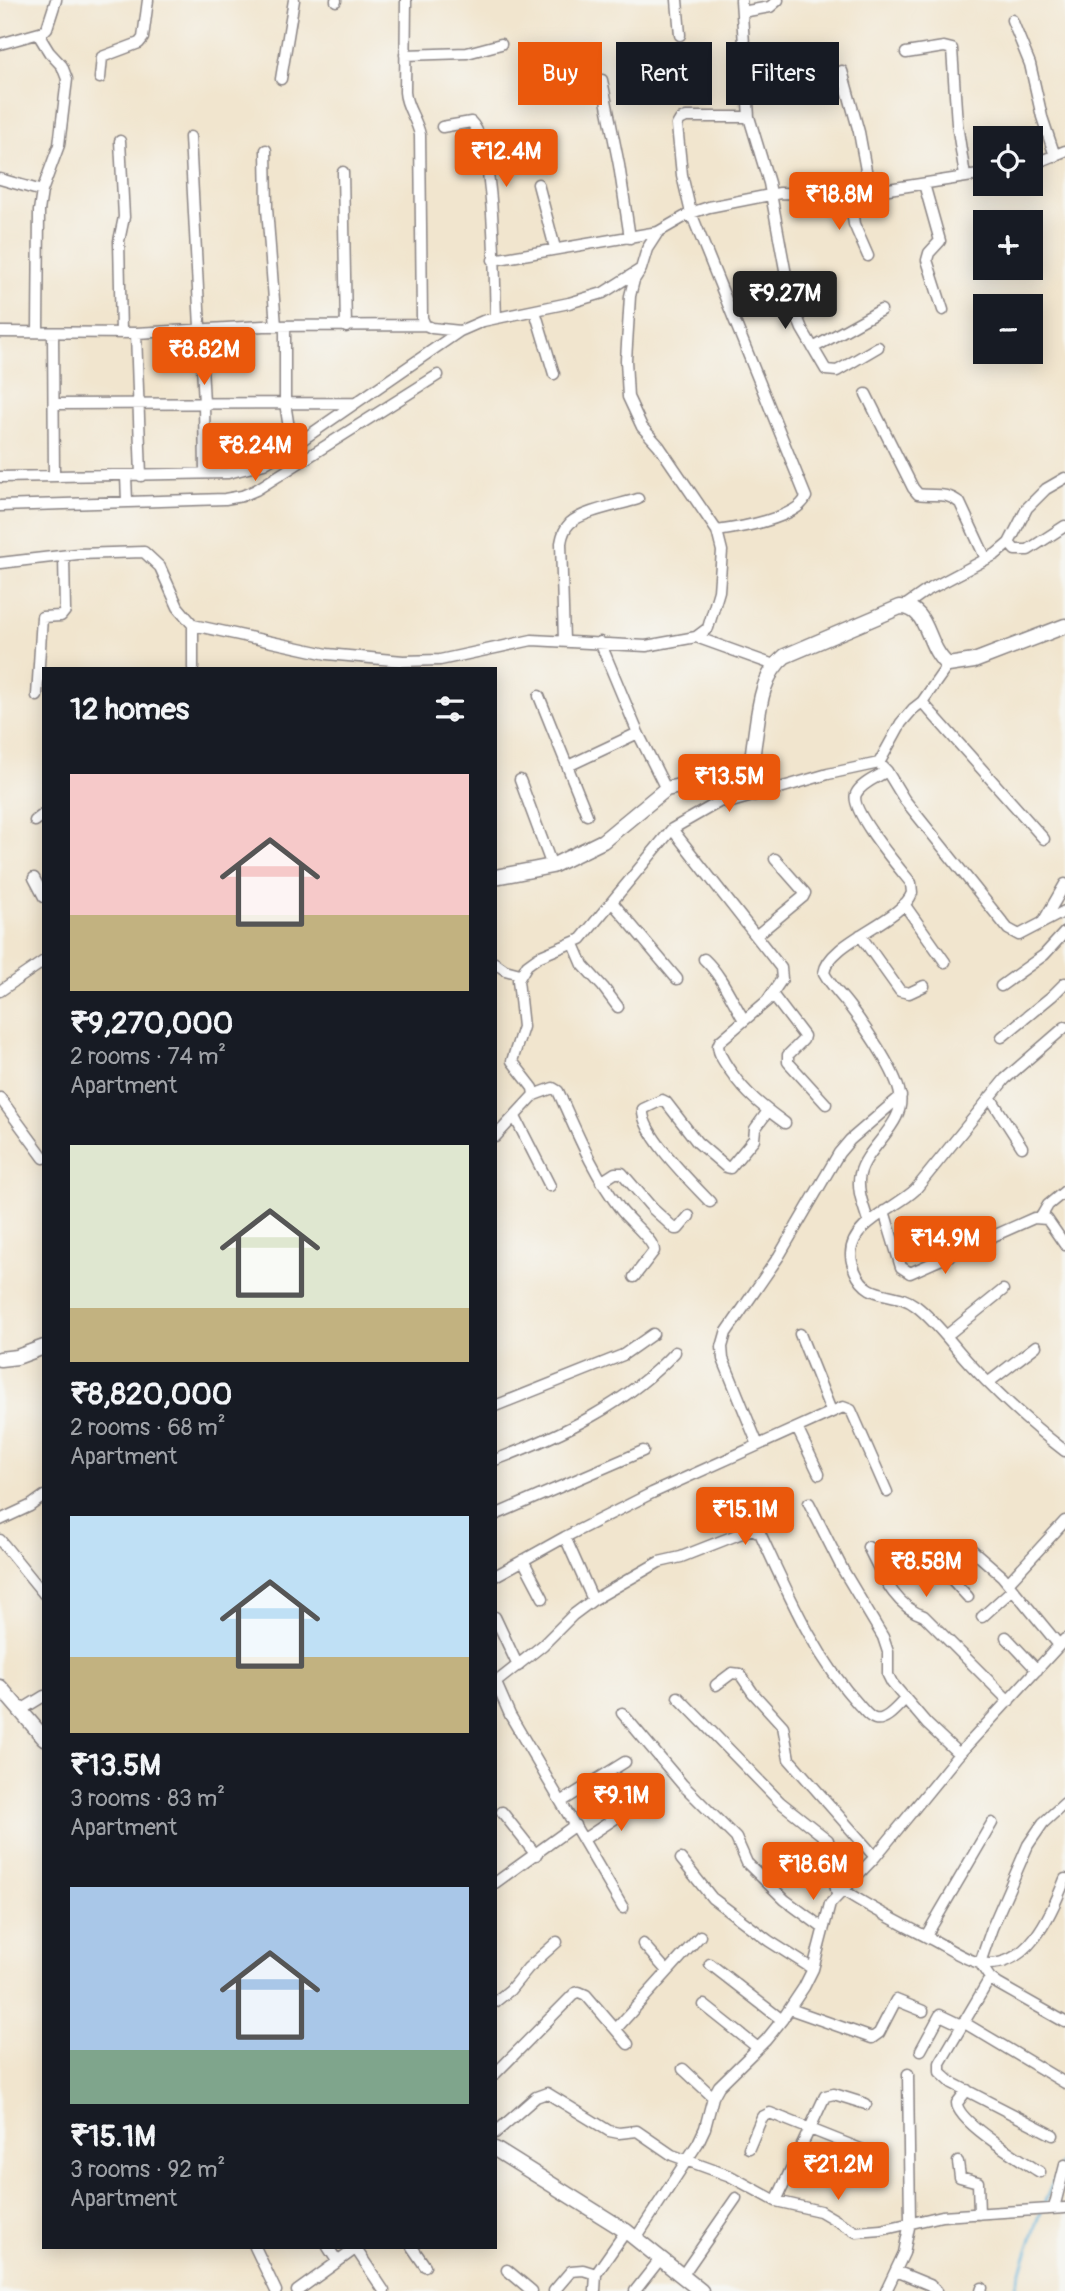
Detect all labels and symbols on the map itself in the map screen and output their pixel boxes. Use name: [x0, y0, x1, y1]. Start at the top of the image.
pin: ₹12.4M: [449, 130, 563, 189]
pin: ₹18.8M: [782, 173, 896, 232]
pin: ₹9.27M: [728, 272, 842, 331]
pin: ₹8.82M: [147, 328, 261, 387]
pin: ₹8.24M: [198, 424, 312, 483]
pin: ₹13.5M: [672, 754, 786, 814]
pin: ₹14.9M: [888, 1216, 1002, 1276]
pin: ₹15.1M: [688, 1488, 802, 1547]
pin: ₹8.58M: [869, 1540, 983, 1599]
pin: ₹9.1M: [572, 1773, 670, 1833]
pin: ₹18.6M: [756, 1842, 870, 1902]
pin: ₹21.2M: [781, 2142, 895, 2202]

